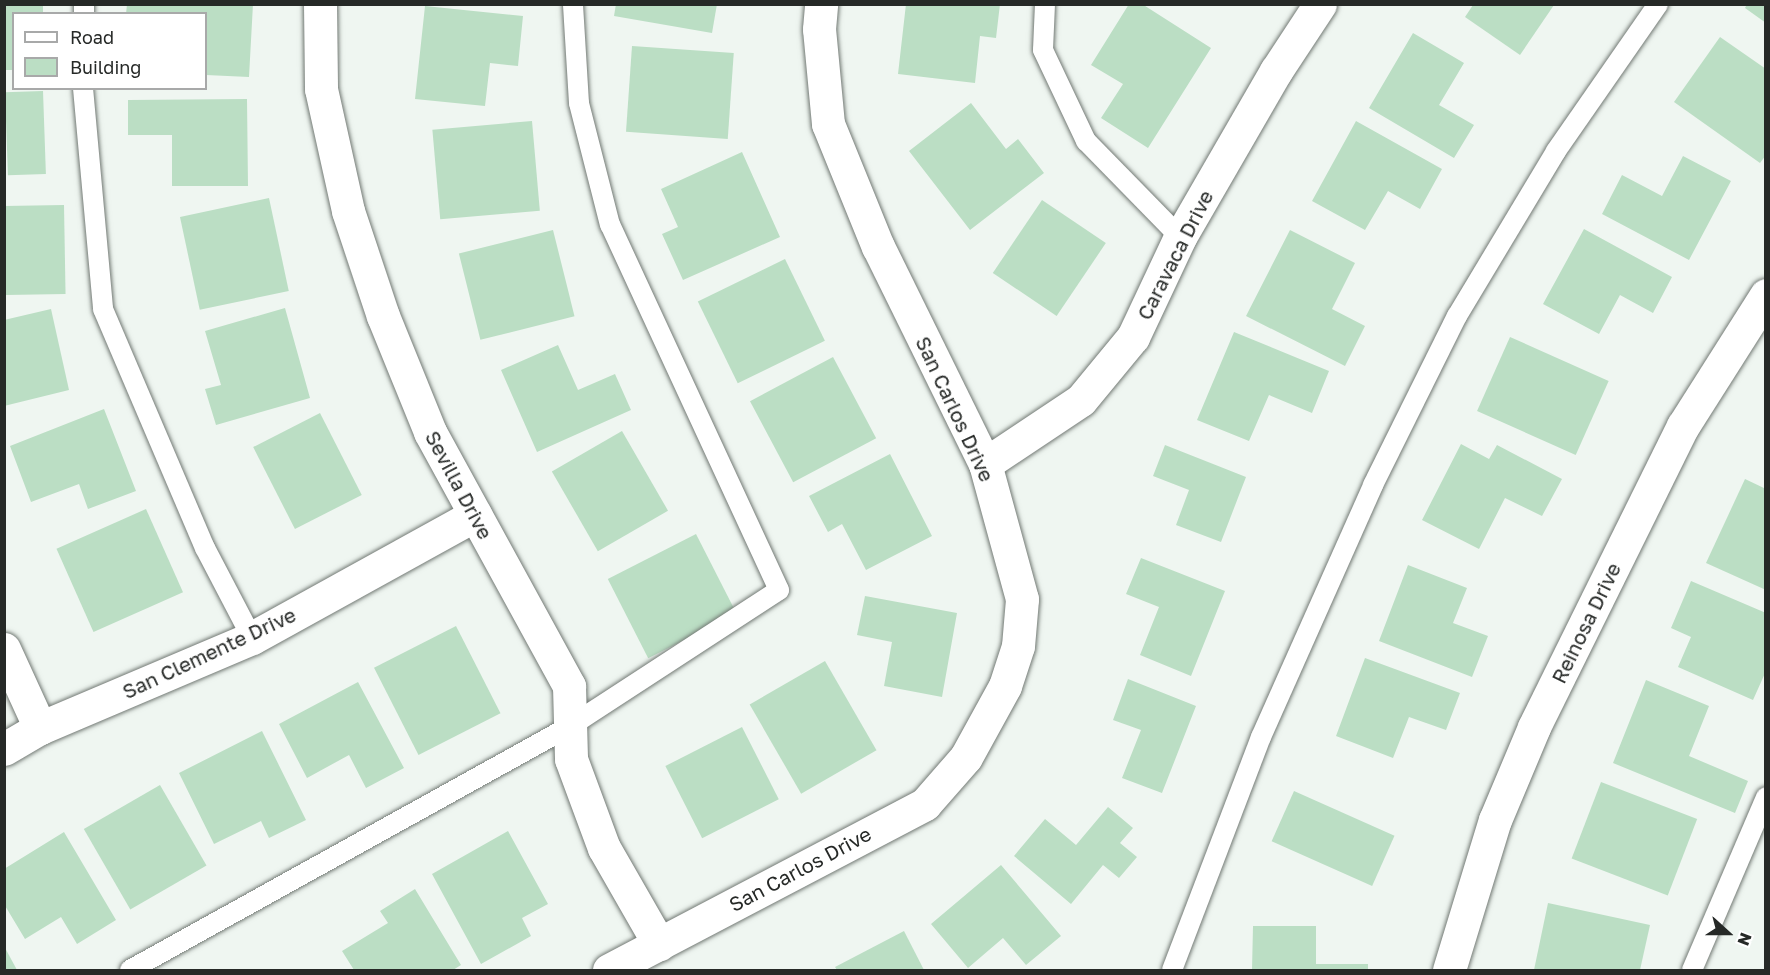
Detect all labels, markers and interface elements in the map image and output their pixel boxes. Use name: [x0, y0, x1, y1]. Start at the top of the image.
legend: [12, 12, 207, 90]
text: Road: [70, 26, 114, 48]
text: Building: [70, 56, 141, 78]
street label: Caravaca Drive: [1132, 186, 1218, 324]
street label: San Carlos Drive: [911, 333, 999, 485]
street label: Sevilla Drive: [420, 427, 498, 543]
street label: Reinosa Drive: [1546, 559, 1626, 687]
street label: San Clemente Drive: [119, 602, 299, 704]
street label: San Carlos Drive: [725, 821, 875, 917]
north arrow: [1698, 903, 1758, 963]
text: N: [1733, 930, 1756, 949]

